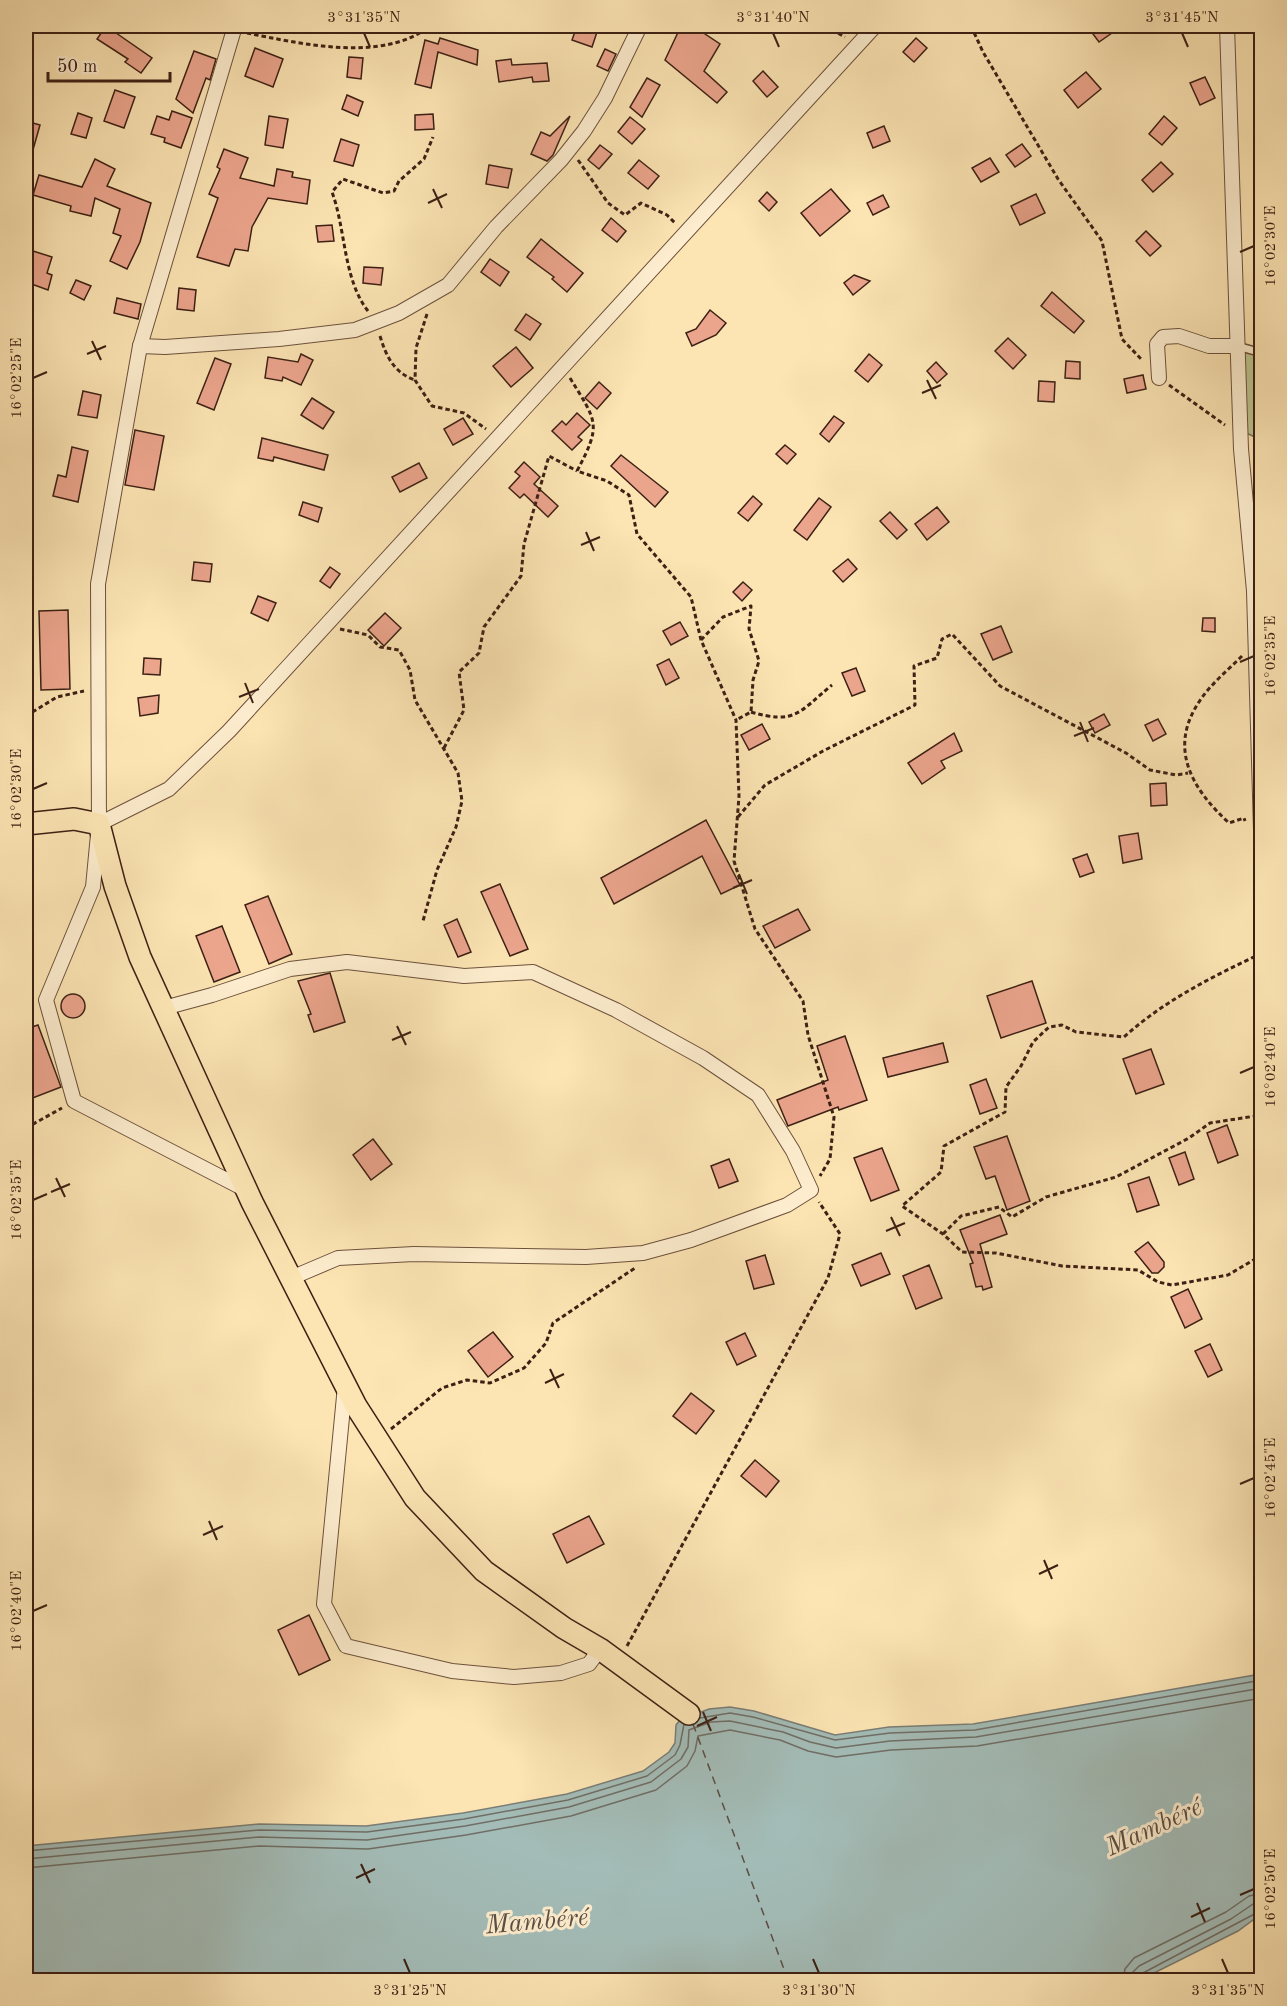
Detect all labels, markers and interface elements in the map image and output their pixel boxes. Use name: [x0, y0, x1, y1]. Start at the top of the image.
text: 3°31'35"N: [327, 11, 401, 26]
text: 3°31'40"N: [736, 11, 810, 26]
text: 3°31'45"N: [1145, 11, 1219, 26]
scale bar: [48, 45, 170, 83]
text: 50 m: [57, 58, 97, 76]
text: 16°02'30"E: [1264, 206, 1279, 286]
text: 16°02'25"E: [10, 338, 25, 418]
text: 16°02'35"E: [1264, 616, 1279, 696]
text: 16°02'30"E: [10, 749, 25, 829]
text: 16°02'40"E: [1264, 1027, 1279, 1107]
text: 16°02'35"E: [10, 1160, 25, 1240]
text: 16°02'45"E: [1264, 1438, 1279, 1518]
text: 16°02'40"E: [10, 1571, 25, 1651]
water label: Mambéré: [1101, 1793, 1208, 1862]
text: 16°02'50"E: [1264, 1849, 1279, 1929]
water label: Mambéré: [484, 1904, 592, 1940]
text: 3°31'25"N: [373, 1984, 447, 1999]
text: 3°31'30"N: [782, 1984, 856, 1999]
text: 3°31'35"N: [1191, 1984, 1265, 1999]

